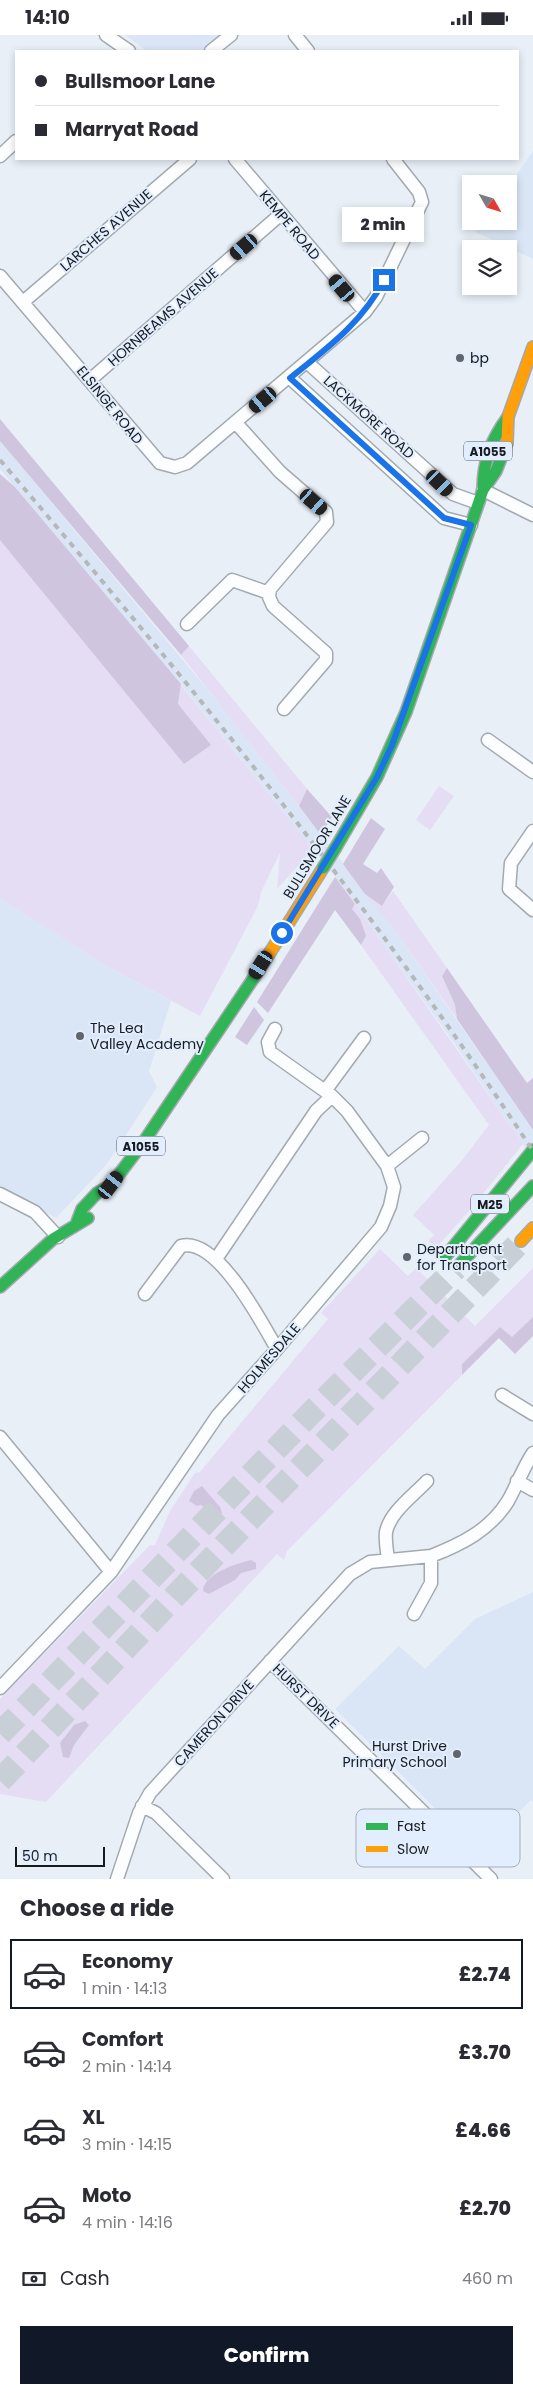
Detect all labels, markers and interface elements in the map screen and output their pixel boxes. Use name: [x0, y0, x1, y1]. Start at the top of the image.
text: 14:10: [25, 4, 70, 31]
text: Bullsmoor Lane: [65, 68, 215, 95]
text: Marryat Road: [65, 116, 199, 143]
north arrow: [462, 175, 518, 230]
map controls: [462, 175, 517, 295]
street label: LARCHES AVENUE: [56, 184, 156, 276]
street label: KEMPE ROAD: [255, 186, 325, 264]
callout: 2 min: [343, 207, 425, 243]
text: 2 min: [360, 213, 406, 236]
car: [227, 231, 260, 263]
button: layers: [462, 240, 517, 295]
street label: HORNBEAMS AVENUE: [103, 263, 223, 371]
route end: [373, 269, 395, 291]
car: [326, 272, 357, 304]
place label: bp: [470, 348, 489, 368]
marker: bp: [454, 352, 466, 364]
street label: ELSINGE ROAD: [72, 362, 148, 448]
street label: LACKMORE ROAD: [319, 371, 419, 463]
car: [246, 385, 279, 415]
road number: A1055: [464, 441, 512, 461]
car: [423, 467, 456, 499]
car: [297, 486, 330, 518]
street label: BULLSMOOR LANE: [278, 792, 356, 902]
route start: [271, 922, 293, 944]
car: [246, 948, 275, 982]
place label: The Lea Valley Academy: [90, 1018, 204, 1054]
marker: The Lea Valley Academy: [74, 1030, 86, 1042]
road number: A1055: [117, 1137, 165, 1155]
car: [95, 1169, 126, 1201]
road number: M25: [471, 1195, 509, 1213]
place label: Department for Transport: [417, 1239, 507, 1275]
marker: Department for Transport: [401, 1251, 413, 1263]
street label: HOLMESDALE: [233, 1319, 305, 1397]
street label: HURST DRIVE: [268, 1659, 344, 1733]
street label: CAMERON DRIVE: [169, 1675, 259, 1771]
place label: Hurst Drive Primary School: [342, 1736, 447, 1772]
marker: Hurst Drive Primary School: [451, 1748, 463, 1760]
legend: [356, 1809, 520, 1867]
text: Fast: [397, 1816, 426, 1836]
text: Slow: [397, 1839, 430, 1859]
scale bar: [15, 1844, 105, 1867]
text: 50 m: [22, 1846, 58, 1866]
text: Choose a ride: [20, 1893, 174, 1924]
text: Economy: [82, 1948, 173, 1975]
icon: car: [22, 1952, 67, 1997]
text: £2.74: [459, 1961, 511, 1988]
text: 1 min · 14:13: [82, 1977, 167, 2000]
text: Comfort: [82, 2026, 164, 2053]
icon: car: [22, 2030, 67, 2075]
text: £3.70: [459, 2039, 511, 2066]
text: 2 min · 14:14: [82, 2055, 172, 2078]
text: XL: [82, 2104, 105, 2131]
icon: car: [22, 2108, 67, 2153]
text: £4.66: [455, 2117, 511, 2144]
text: 3 min · 14:15: [82, 2133, 172, 2156]
text: Moto: [82, 2182, 131, 2209]
icon: car: [22, 2186, 67, 2231]
text: £2.70: [459, 2195, 511, 2222]
text: 4 min · 14:16: [82, 2211, 173, 2234]
icon: cash: [20, 2265, 48, 2293]
text: Cash: [60, 2265, 110, 2292]
text: 460 m: [462, 2267, 513, 2290]
button: Confirm: [20, 2326, 513, 2384]

